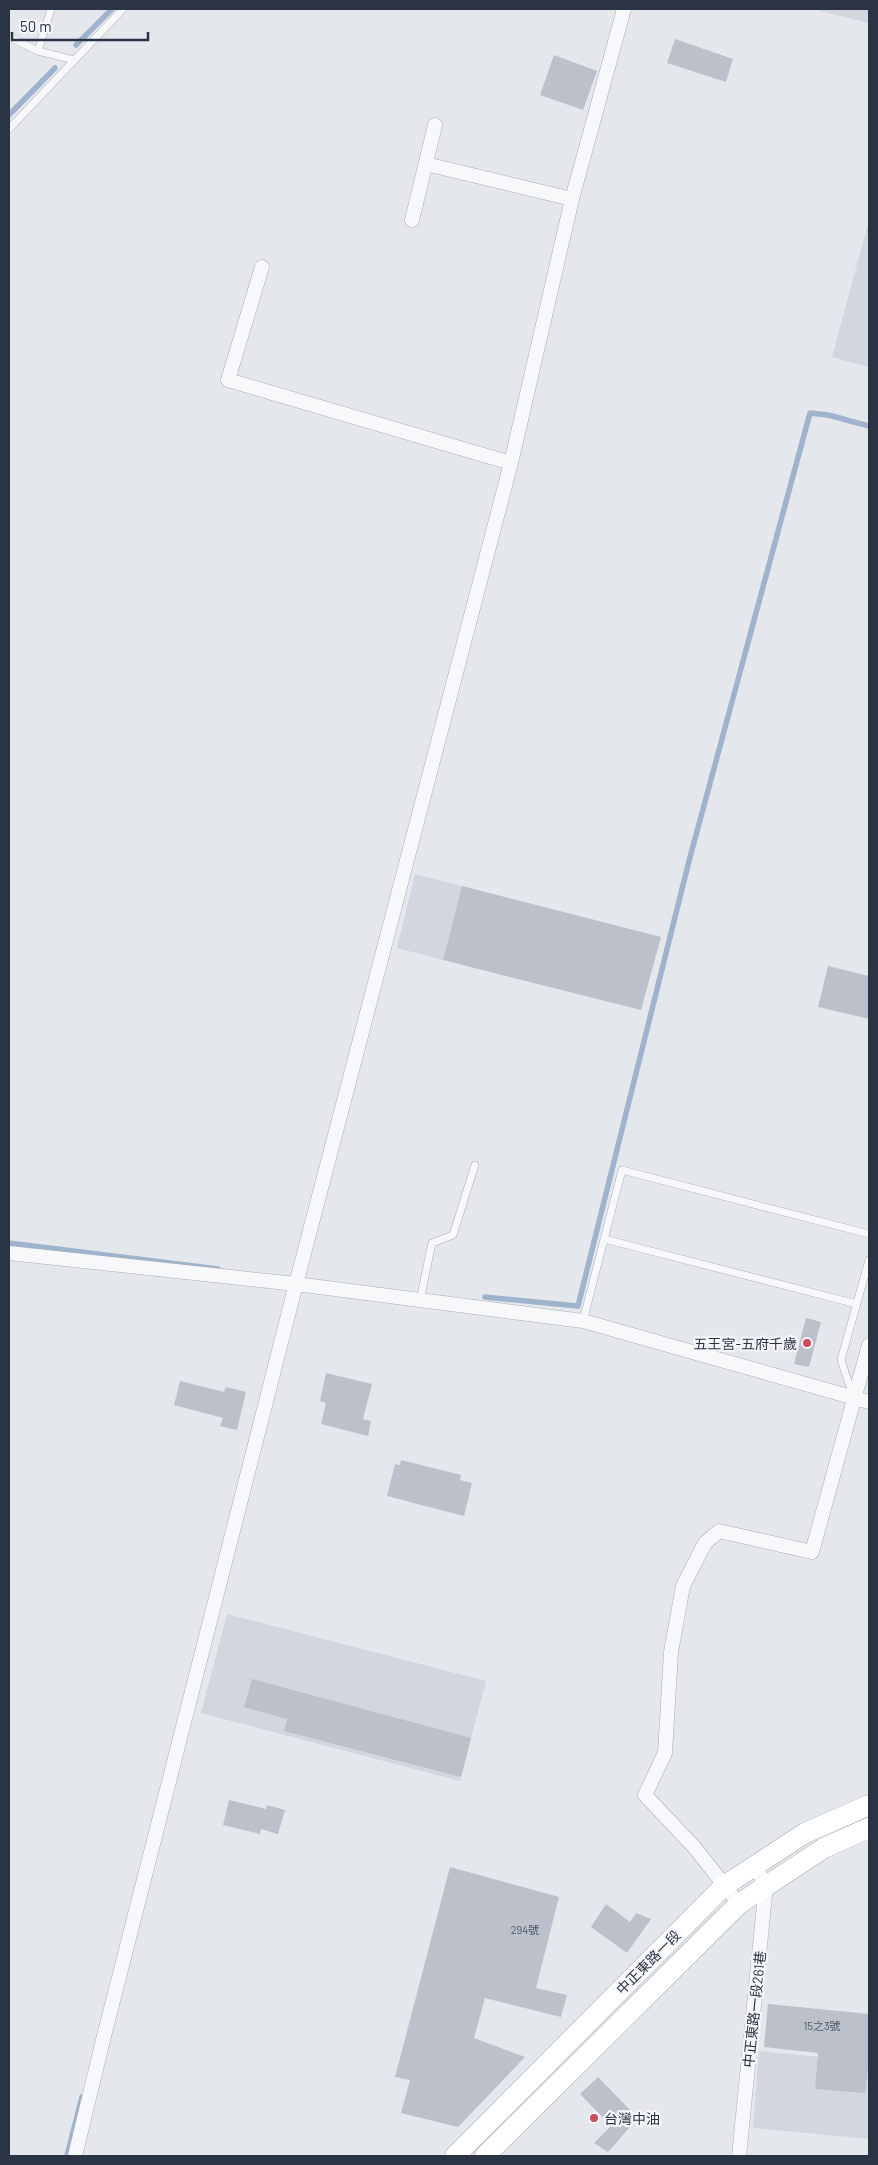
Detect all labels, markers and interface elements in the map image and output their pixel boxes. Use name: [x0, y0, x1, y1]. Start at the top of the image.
scale bar: [12, 10, 149, 42]
text: 50 m: [20, 17, 52, 35]
place label: 五王宮-五府千歲: [693, 1335, 797, 1352]
marker: 五王宮-五府千歲: [801, 1337, 813, 1349]
house number: 294號: [511, 1923, 539, 1936]
street label: 中正東路一段: [612, 1926, 684, 1998]
street label: 中正東路一段261巷: [739, 1950, 769, 2068]
house number: 15之3號: [803, 2019, 841, 2032]
place label: 台灣中油: [604, 2110, 660, 2127]
marker: 台灣中油: [588, 2112, 600, 2124]

